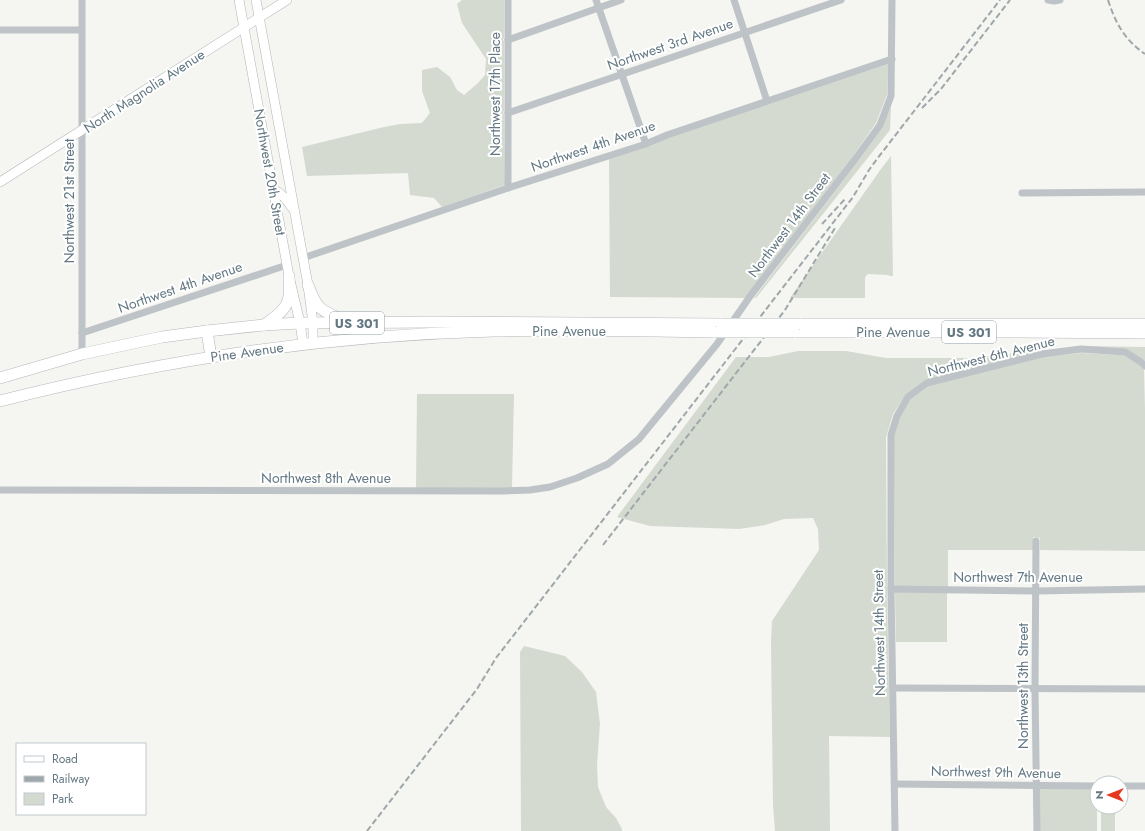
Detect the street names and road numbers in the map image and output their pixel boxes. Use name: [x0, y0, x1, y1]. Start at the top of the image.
street label: Northwest 3rd Avenue: [604, 13, 736, 75]
street label: Northwest 17th Place: [485, 32, 505, 156]
street label: North Magnolia Avenue: [80, 44, 208, 138]
street label: Northwest 20th Street: [249, 107, 291, 238]
street label: Northwest 4th Avenue: [528, 115, 658, 177]
street label: Northwest 21st Street: [59, 138, 79, 263]
street label: Northwest 14th Street: [743, 168, 835, 282]
street label: Northwest 4th Avenue: [115, 256, 245, 318]
road number: US 301: [330, 312, 384, 334]
street label: Pine Avenue: [532, 321, 606, 341]
road number: US 301: [942, 321, 996, 343]
street label: Pine Avenue: [856, 322, 930, 342]
street label: Northwest 6th Avenue: [925, 331, 1057, 381]
street label: Pine Avenue: [209, 337, 285, 367]
street label: Northwest 8th Avenue: [261, 468, 391, 488]
street label: Northwest 7th Avenue: [953, 567, 1083, 587]
street label: Northwest 14th Street: [868, 569, 890, 696]
street label: Northwest 13th Street: [1013, 622, 1033, 749]
street label: Northwest 9th Avenue: [931, 761, 1061, 783]

